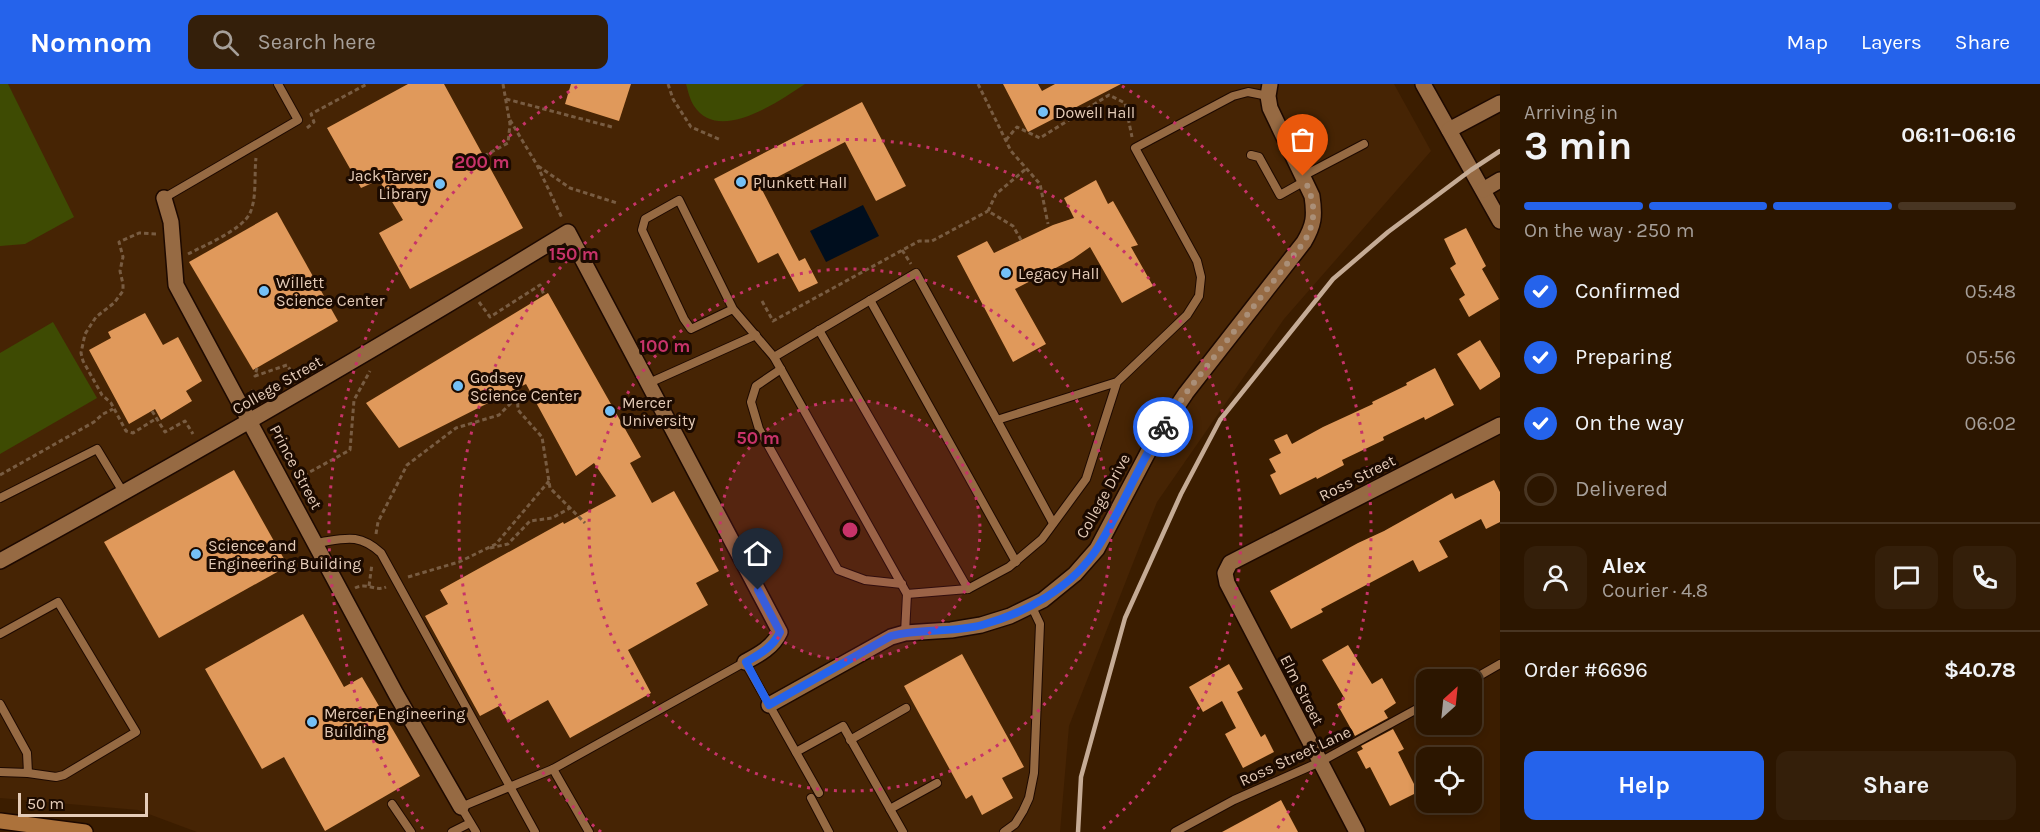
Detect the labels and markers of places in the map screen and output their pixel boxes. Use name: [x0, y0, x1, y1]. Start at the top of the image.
place label: Dowell Hall: [1055, 103, 1135, 122]
marker: Dowell Hall: [1036, 105, 1050, 119]
pin: [1277, 114, 1328, 176]
place label: Jack Tarver Library: [348, 166, 429, 203]
place label: Plunkett Hall: [753, 173, 847, 192]
marker: Plunkett Hall: [734, 175, 748, 189]
marker: Jack Tarver Library: [433, 177, 447, 191]
place label: Legacy Hall: [1018, 264, 1100, 283]
marker: Legacy Hall: [999, 266, 1013, 280]
place label: Willett Science Center: [276, 273, 385, 310]
marker: Willett Science Center: [257, 284, 271, 298]
place label: Godsey Science Center: [470, 368, 579, 405]
marker: Godsey Science Center: [451, 379, 465, 393]
place label: Mercer University: [622, 393, 696, 430]
marker: Mercer University: [603, 404, 617, 418]
centre of rings: [840, 520, 860, 540]
pin: [732, 528, 783, 590]
place label: Science and Engineering Building: [208, 536, 361, 573]
marker: Science and Engineering Building: [189, 547, 203, 561]
place label: Mercer Engineering Building: [324, 704, 465, 741]
marker: Mercer Engineering Building: [305, 715, 319, 729]

